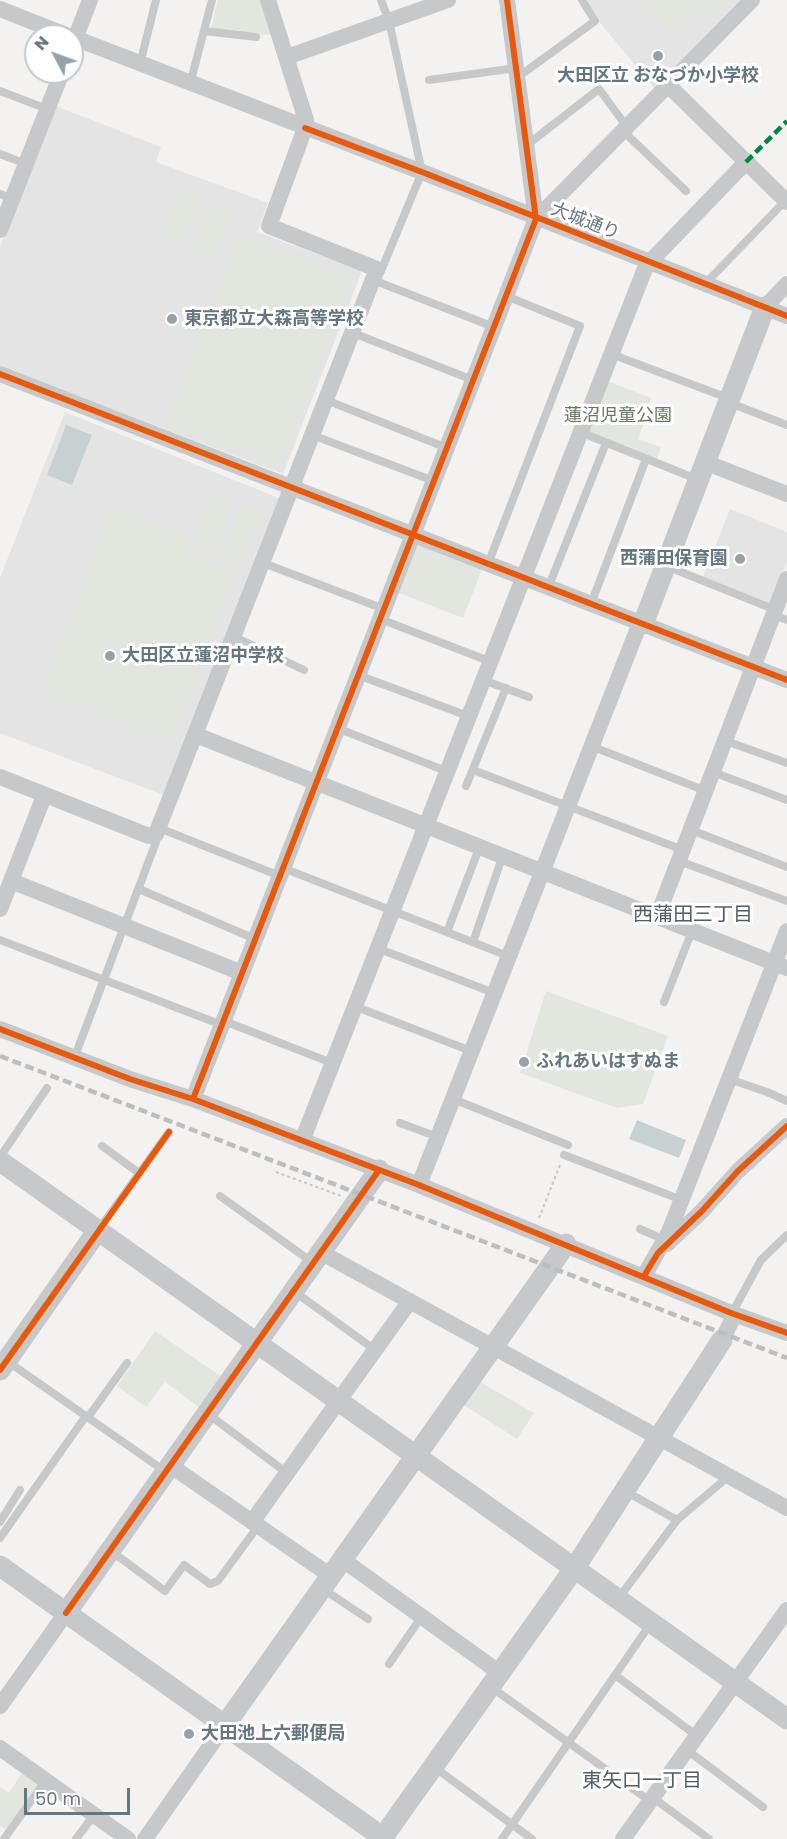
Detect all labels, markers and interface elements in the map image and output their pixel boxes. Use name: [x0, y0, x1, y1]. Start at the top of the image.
north arrow: [24, 24, 84, 84]
text: N: [29, 31, 54, 55]
marker: 大田区立 おなづか小学校: [651, 49, 665, 63]
place label: 大田区立 おなづか小学校: [557, 65, 759, 87]
street label: 大城通り: [548, 199, 622, 245]
place label: 東京都立大森高等学校: [184, 308, 364, 330]
marker: 東京都立大森高等学校: [165, 312, 179, 326]
park label: 蓮沼児童公園: [564, 405, 672, 427]
place label: 西蒲田保育園: [620, 548, 728, 570]
marker: 西蒲田保育園: [733, 552, 747, 566]
place label: 大田区立蓮沼中学校: [122, 645, 284, 667]
marker: 大田区立蓮沼中学校: [103, 649, 117, 663]
district label: 西蒲田三丁目: [633, 904, 753, 928]
place label: ふれあいはすぬま: [536, 1051, 680, 1073]
marker: ふれあいはすぬま: [517, 1055, 531, 1069]
place label: 大田池上六郵便局: [201, 1723, 345, 1745]
marker: 大田池上六郵便局: [182, 1727, 196, 1741]
district label: 東矢口一丁目: [582, 1770, 702, 1794]
scale bar: [27, 1776, 134, 1814]
text: 50 m: [35, 1786, 81, 1811]

